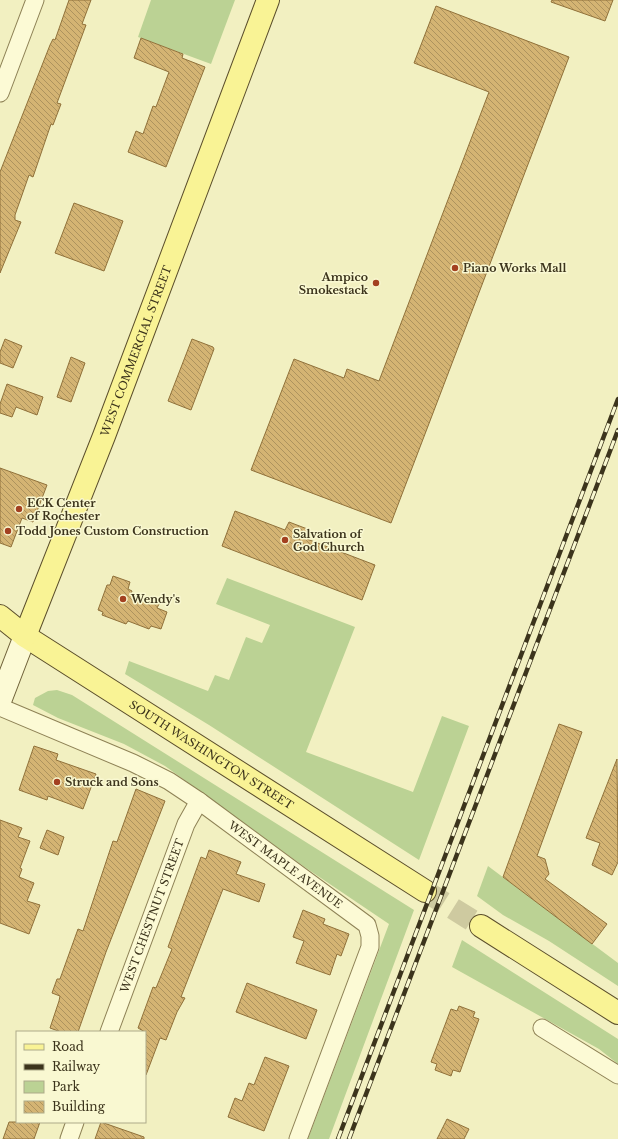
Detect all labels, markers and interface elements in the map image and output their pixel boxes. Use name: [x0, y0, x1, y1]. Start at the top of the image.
place label: Piano Works Mall: [463, 261, 566, 275]
street label: WEST COMMERCIAL STREET: [97, 263, 175, 439]
marker: Piano Works Mall: [450, 263, 460, 273]
place label: Ampico Smokestack: [299, 270, 369, 297]
marker: Ampico Smokestack: [371, 278, 381, 288]
place label: ECK Center of Rochester: [27, 496, 100, 523]
marker: ECK Center of Rochester: [14, 504, 24, 514]
place label: Todd Jones Custom Construction: [16, 524, 209, 538]
marker: Todd Jones Custom Construction: [3, 526, 13, 536]
place label: Salvation of God Church: [293, 527, 365, 554]
marker: Salvation of God Church: [280, 535, 290, 545]
place label: Wendy's: [130, 592, 180, 606]
marker: Wendy's: [118, 594, 128, 604]
street label: SOUTH WASHINGTON STREET: [127, 697, 296, 812]
place label: Struck and Sons: [65, 775, 159, 789]
marker: Struck and Sons: [52, 777, 62, 787]
street label: WEST MAPLE AVENUE: [225, 818, 345, 911]
street label: WEST CHESTNUT STREET: [117, 837, 187, 996]
legend: [16, 1031, 146, 1123]
text: Road: [52, 1039, 84, 1054]
text: Railway: [52, 1059, 101, 1074]
text: Park: [52, 1079, 80, 1094]
text: Building: [52, 1099, 106, 1114]

